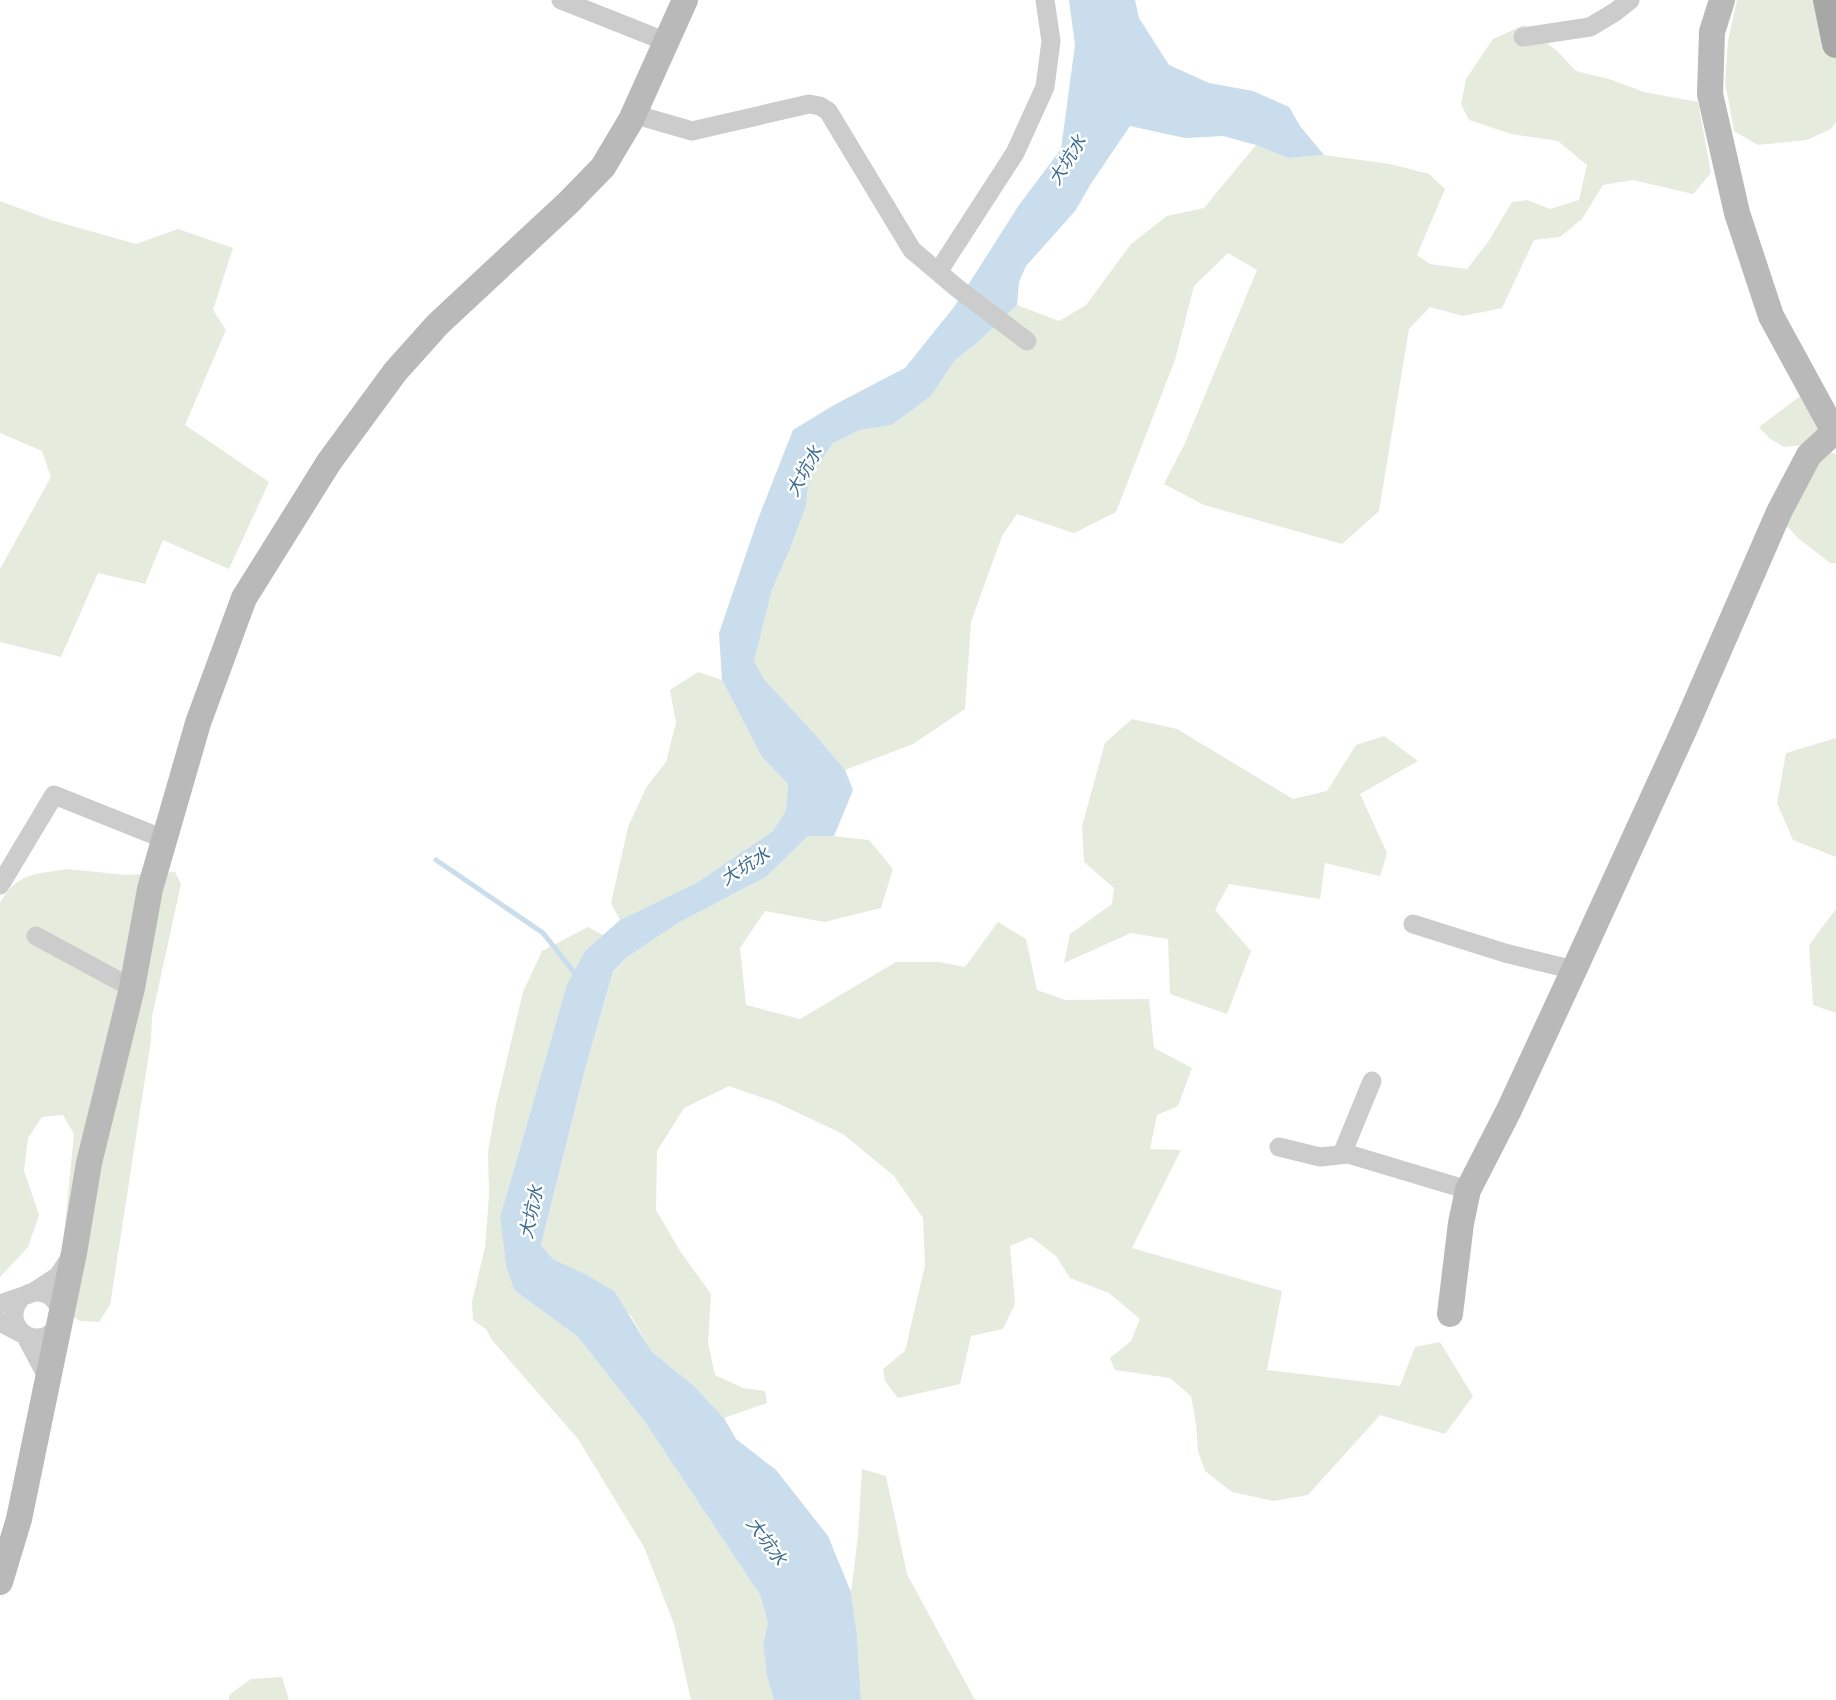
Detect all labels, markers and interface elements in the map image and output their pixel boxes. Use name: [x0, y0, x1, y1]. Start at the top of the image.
water label: 大坑水: [1043, 130, 1092, 189]
water label: 大坑水: [781, 441, 828, 500]
water label: 大坑水: [716, 841, 775, 890]
water label: 大坑水: [514, 1182, 548, 1241]
water label: 大坑水: [742, 1512, 793, 1570]

